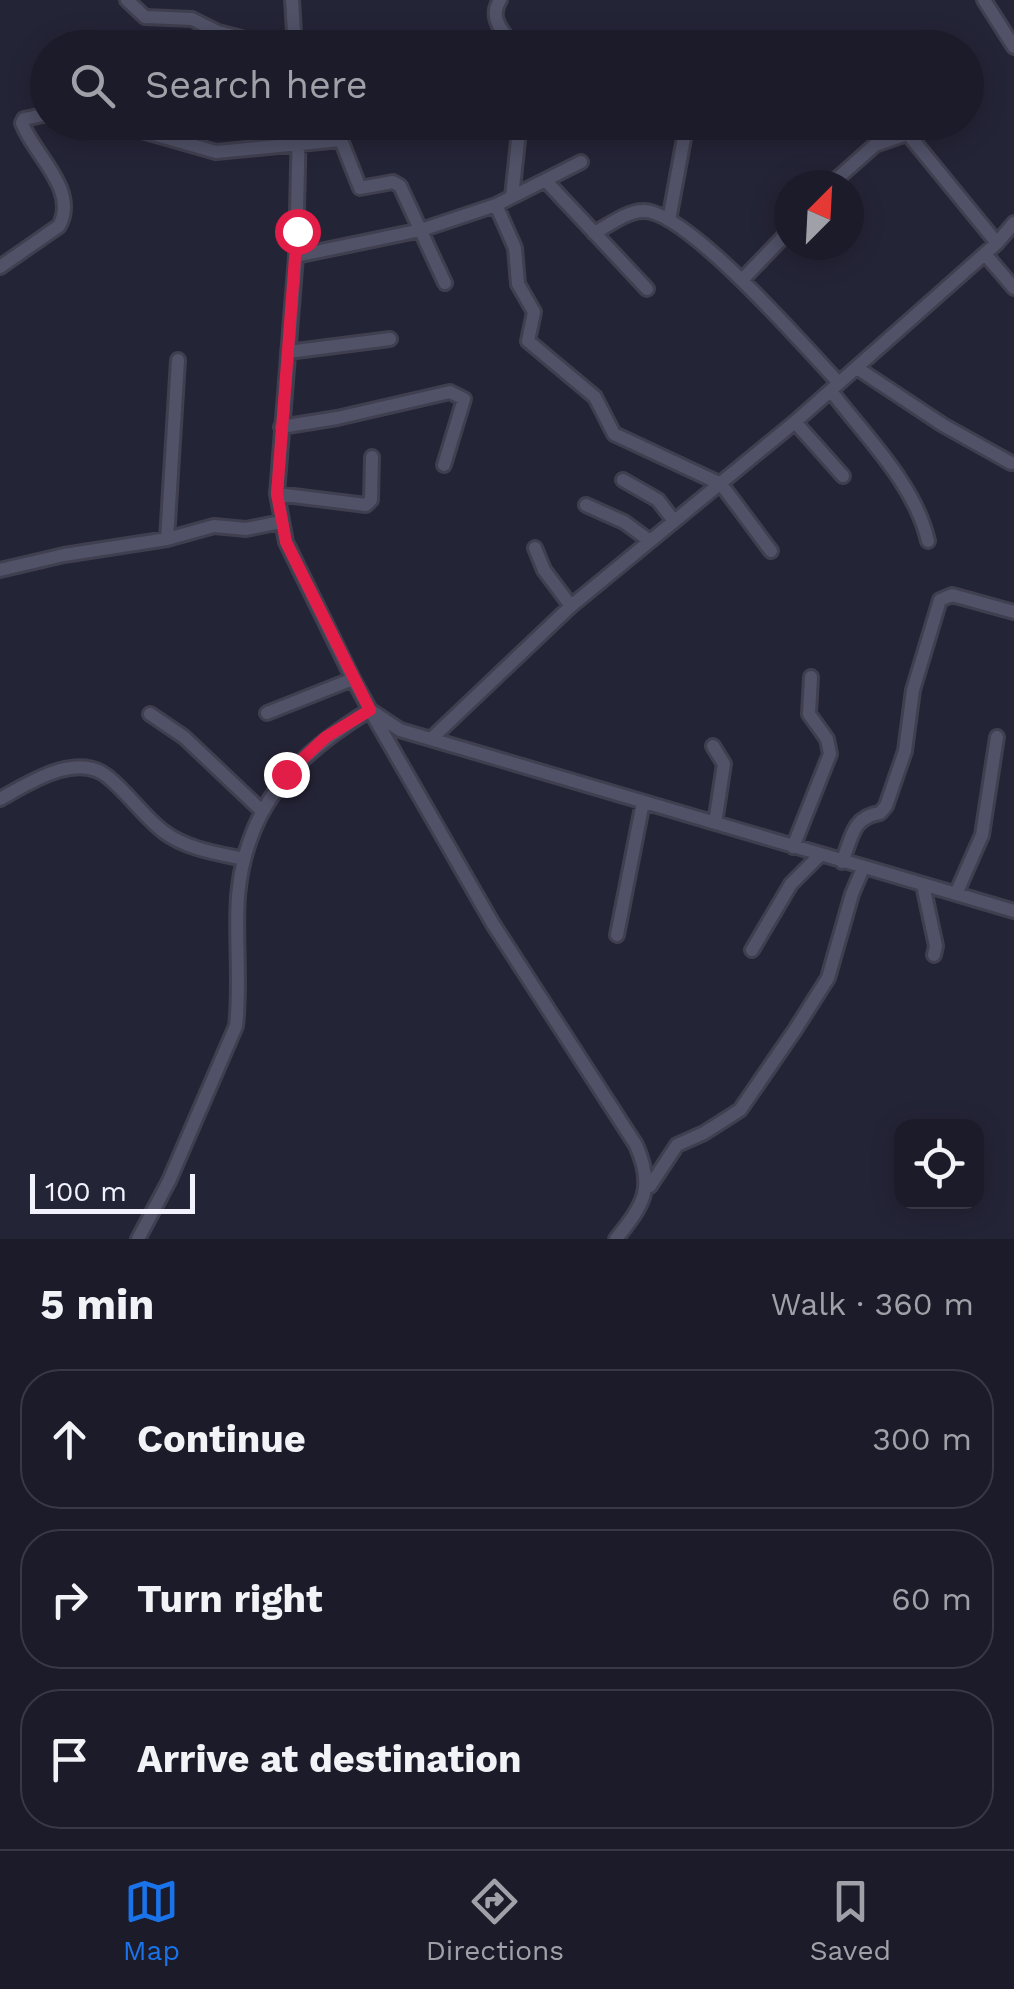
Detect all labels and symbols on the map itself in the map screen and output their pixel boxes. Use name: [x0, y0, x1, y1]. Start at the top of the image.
north arrow: [774, 170, 864, 260]
route start: [275, 209, 321, 255]
route end: [264, 752, 310, 798]
scale bar: [30, 1169, 195, 1214]

